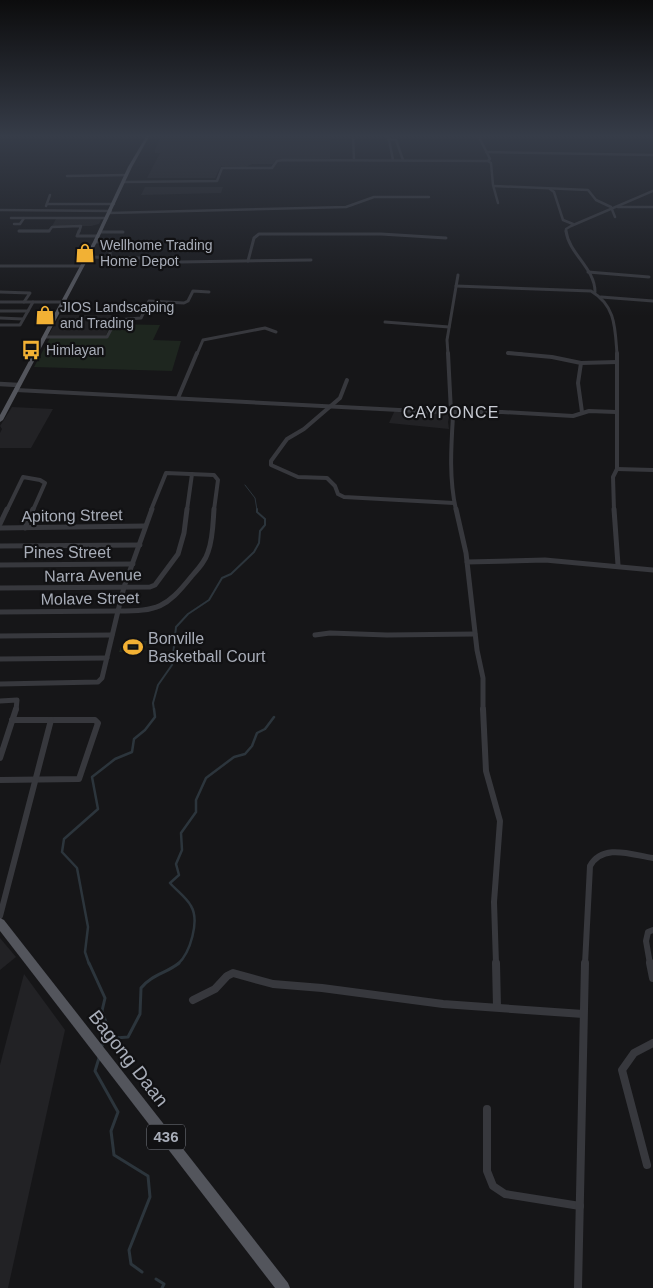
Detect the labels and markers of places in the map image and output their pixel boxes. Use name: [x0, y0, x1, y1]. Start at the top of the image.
place label: Wellhome Trading Home Depot: [100, 237, 213, 269]
shop icon: Wellhome Trading Home Depot: [74, 242, 96, 264]
place label: JIOS Landscaping and Trading: [60, 299, 174, 331]
shop icon: JIOS Landscaping and Trading: [34, 304, 56, 326]
bus stop icon: Himlayan: [20, 339, 42, 361]
place label: Himlayan: [46, 342, 104, 358]
place label: Bonville Basketball Court: [148, 630, 266, 665]
sports icon: Bonville Basketball Court: [122, 636, 144, 658]

